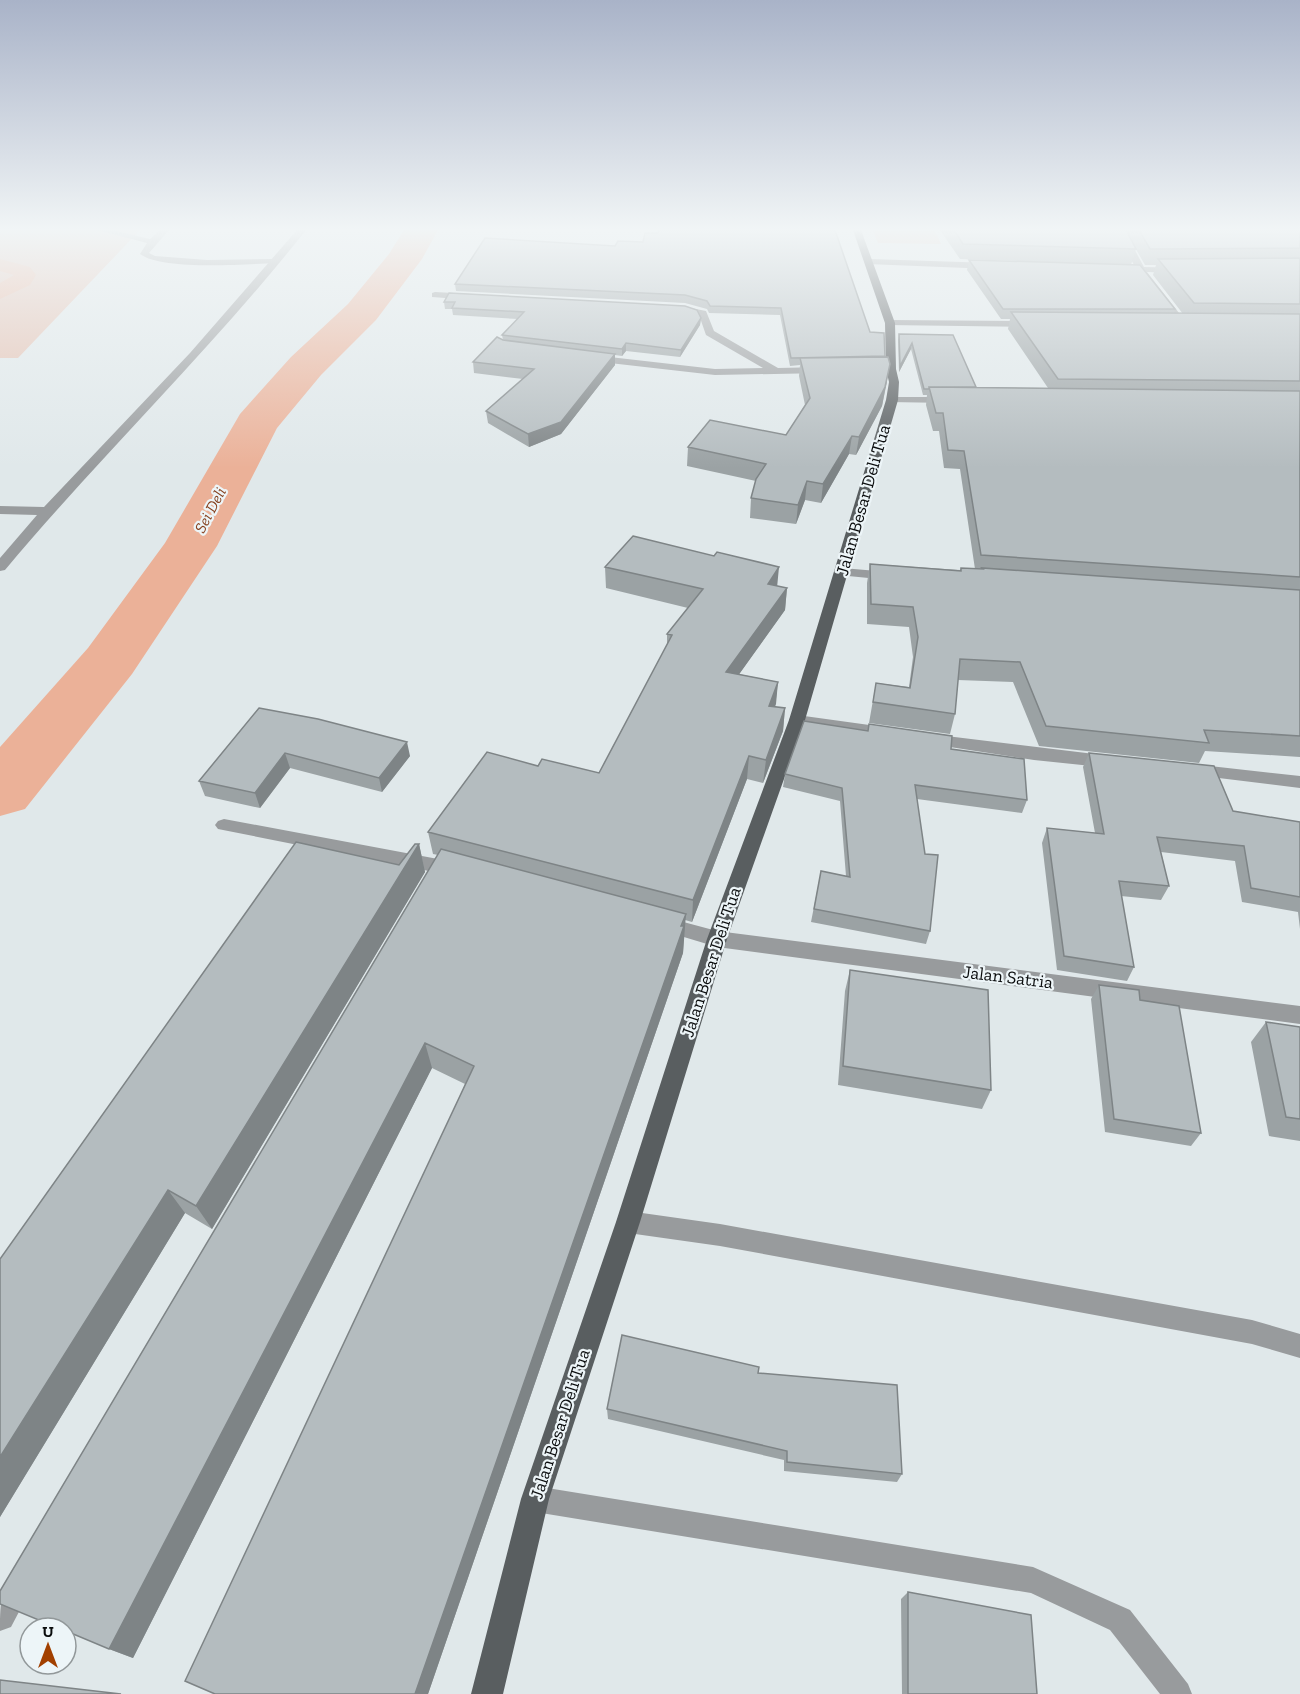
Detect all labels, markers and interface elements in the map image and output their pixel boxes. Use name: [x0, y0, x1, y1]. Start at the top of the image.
street label: Jalan Besar Deli Tua: [831, 422, 895, 578]
water label: Sei Deli: [190, 484, 230, 536]
street label: Jalan Besar Deli Tua: [676, 884, 746, 1040]
street label: Jalan Satria: [962, 961, 1055, 993]
street label: Jalan Besar Deli Tua: [525, 1346, 595, 1502]
north arrow: [18, 1616, 78, 1676]
text: U: [42, 1622, 54, 1641]

